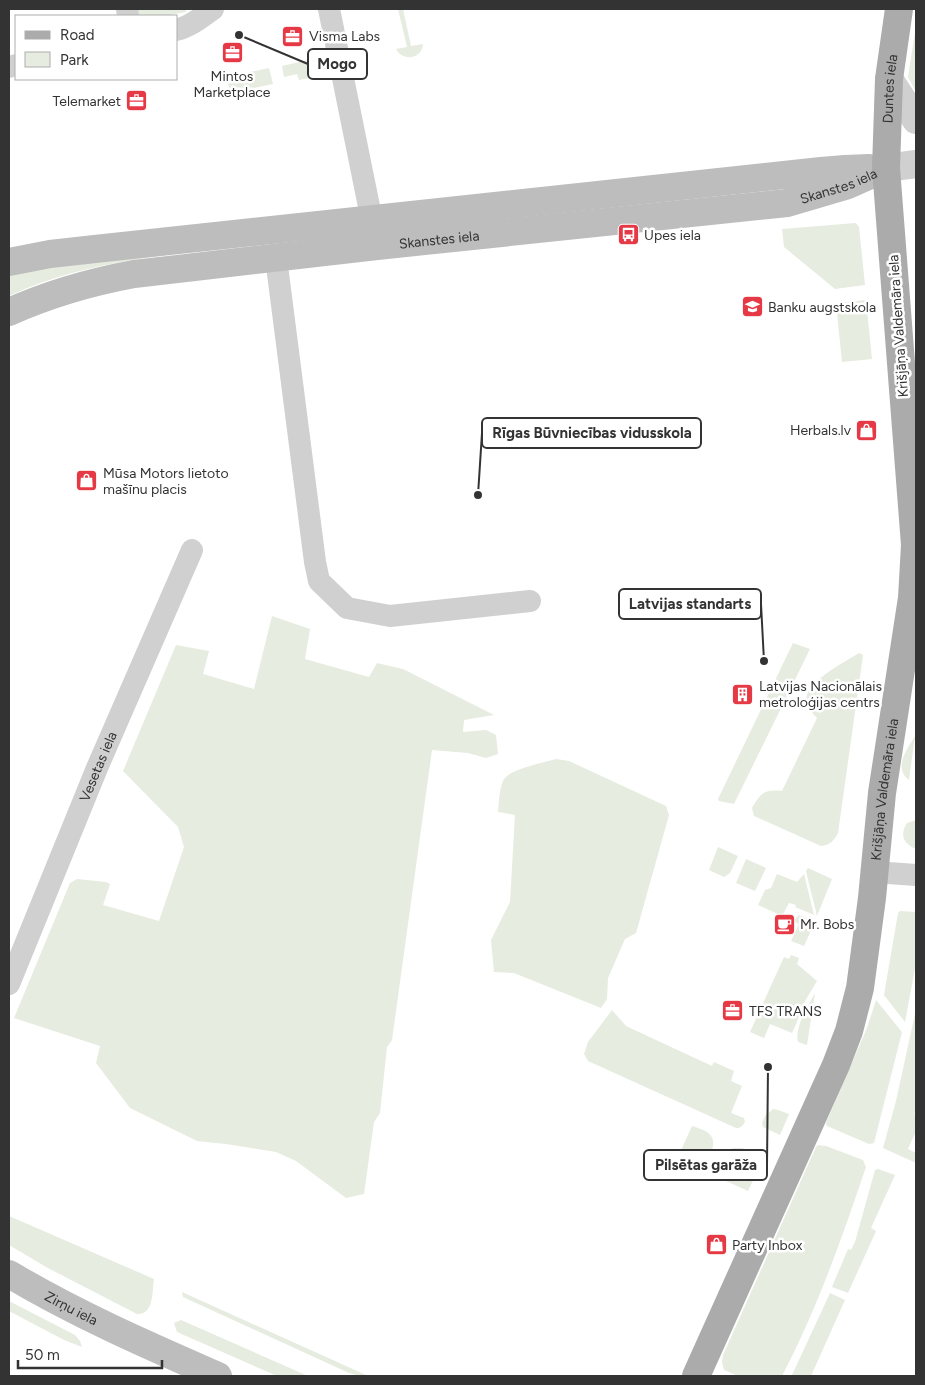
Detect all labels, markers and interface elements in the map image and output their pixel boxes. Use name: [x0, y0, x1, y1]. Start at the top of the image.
legend: [15, 15, 178, 80]
office icon: Visma Labs: [281, 24, 305, 48]
text: Road: [60, 26, 95, 44]
place label: Visma Labs: [309, 28, 380, 45]
office icon: Mintos Marketplace: [220, 41, 244, 65]
callout: Mogo: [308, 49, 367, 79]
text: Park: [60, 51, 89, 69]
street label: Duntes iela: [880, 53, 901, 124]
text: Mogo: [317, 55, 357, 73]
place label: Mintos Marketplace: [193, 68, 271, 101]
office icon: Telemarket: [125, 89, 149, 113]
place label: Telemarket: [52, 93, 121, 110]
street label: Skanstes iela: [798, 165, 880, 208]
bus stop icon: Upes iela: [616, 223, 640, 247]
street label: Skanstes iela: [398, 227, 480, 253]
place label: Upes iela: [644, 227, 701, 244]
street label: Krišjāņa Valdemāra iela: [885, 254, 912, 398]
school or university icon: Banku augstskola: [740, 295, 764, 319]
place label: Banku augstskola: [768, 299, 876, 316]
callout: Rīgas Būvniecības vidusskola: [482, 418, 701, 448]
shop icon: Herbals.lv: [855, 418, 879, 442]
place label: Herbals.lv: [790, 422, 852, 439]
text: Rīgas Būvniecības vidusskola: [492, 424, 692, 442]
place label: Mūsa Motors lietoto mašīnu placis: [103, 465, 229, 498]
shop icon: Mūsa Motors lietoto mašīnu placis: [75, 469, 99, 493]
callout: Latvijas standarts: [619, 589, 761, 619]
text: Latvijas standarts: [629, 595, 751, 613]
place label: Latvijas Nacionālais metroloģijas centrs: [759, 678, 882, 711]
building icon: Latvijas Nacionālais metroloģijas centrs: [731, 682, 755, 706]
street label: Krišjāņa Valdemāra iela: [868, 717, 902, 861]
street label: Vesetas iela: [76, 729, 121, 804]
cafe icon: Mr. Bobs: [772, 912, 796, 936]
place label: Mr. Bobs: [800, 916, 854, 933]
office icon: TFS TRANS: [721, 999, 745, 1023]
place label: TFS TRANS: [749, 1003, 822, 1020]
callout: Pilsētas garāža: [644, 1150, 767, 1180]
text: Pilsētas garāža: [655, 1156, 757, 1174]
shop icon: Party Inbox: [704, 1233, 728, 1257]
place label: Party Inbox: [732, 1237, 803, 1254]
street label: Zirņu iela: [42, 1288, 100, 1329]
scale bar: [18, 1338, 161, 1370]
text: 50 m: [25, 1346, 60, 1364]

